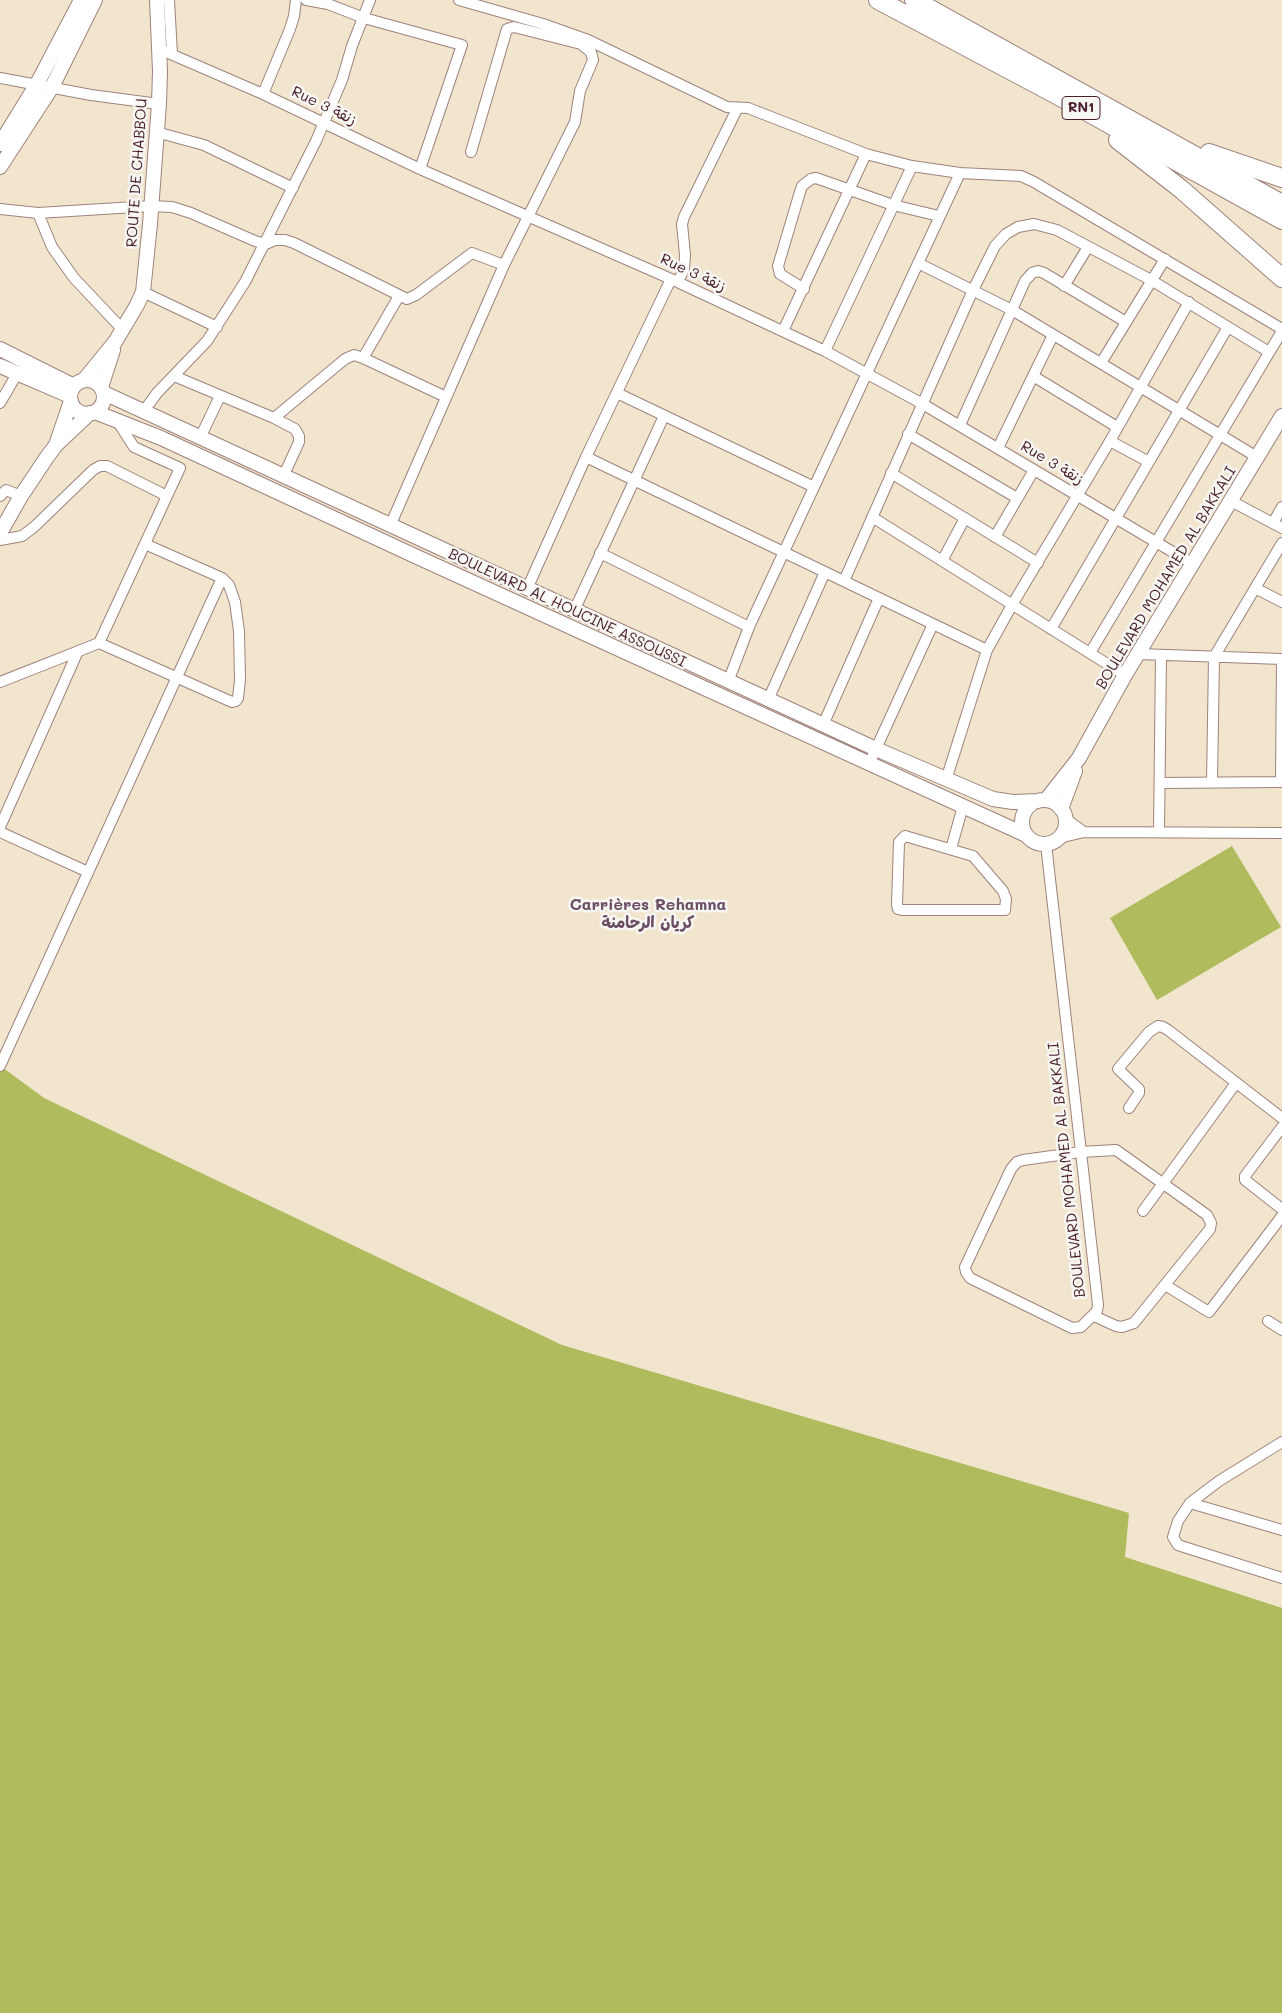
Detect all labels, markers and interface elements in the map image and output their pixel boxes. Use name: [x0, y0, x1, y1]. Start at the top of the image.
street label: Rue 3 زنقة: [289, 83, 359, 129]
road number: RN1: [1062, 96, 1100, 120]
street label: ROUTE DE CHABBOU: [123, 98, 151, 248]
street label: Rue 3 زنقة: [657, 250, 729, 296]
street label: Rue 3 زنقة: [1017, 437, 1087, 489]
street label: BOULEVARD MOHAMED AL BAKKALI: [1092, 463, 1240, 693]
street label: BOULEVARD AL HOUCINE ASSOUSSI: [445, 545, 689, 671]
district label: Carrières Rehamna كريان الرحامنة: [570, 895, 726, 933]
street label: BOULEVARD MOHAMED AL BAKKALI: [1045, 1041, 1089, 1299]

